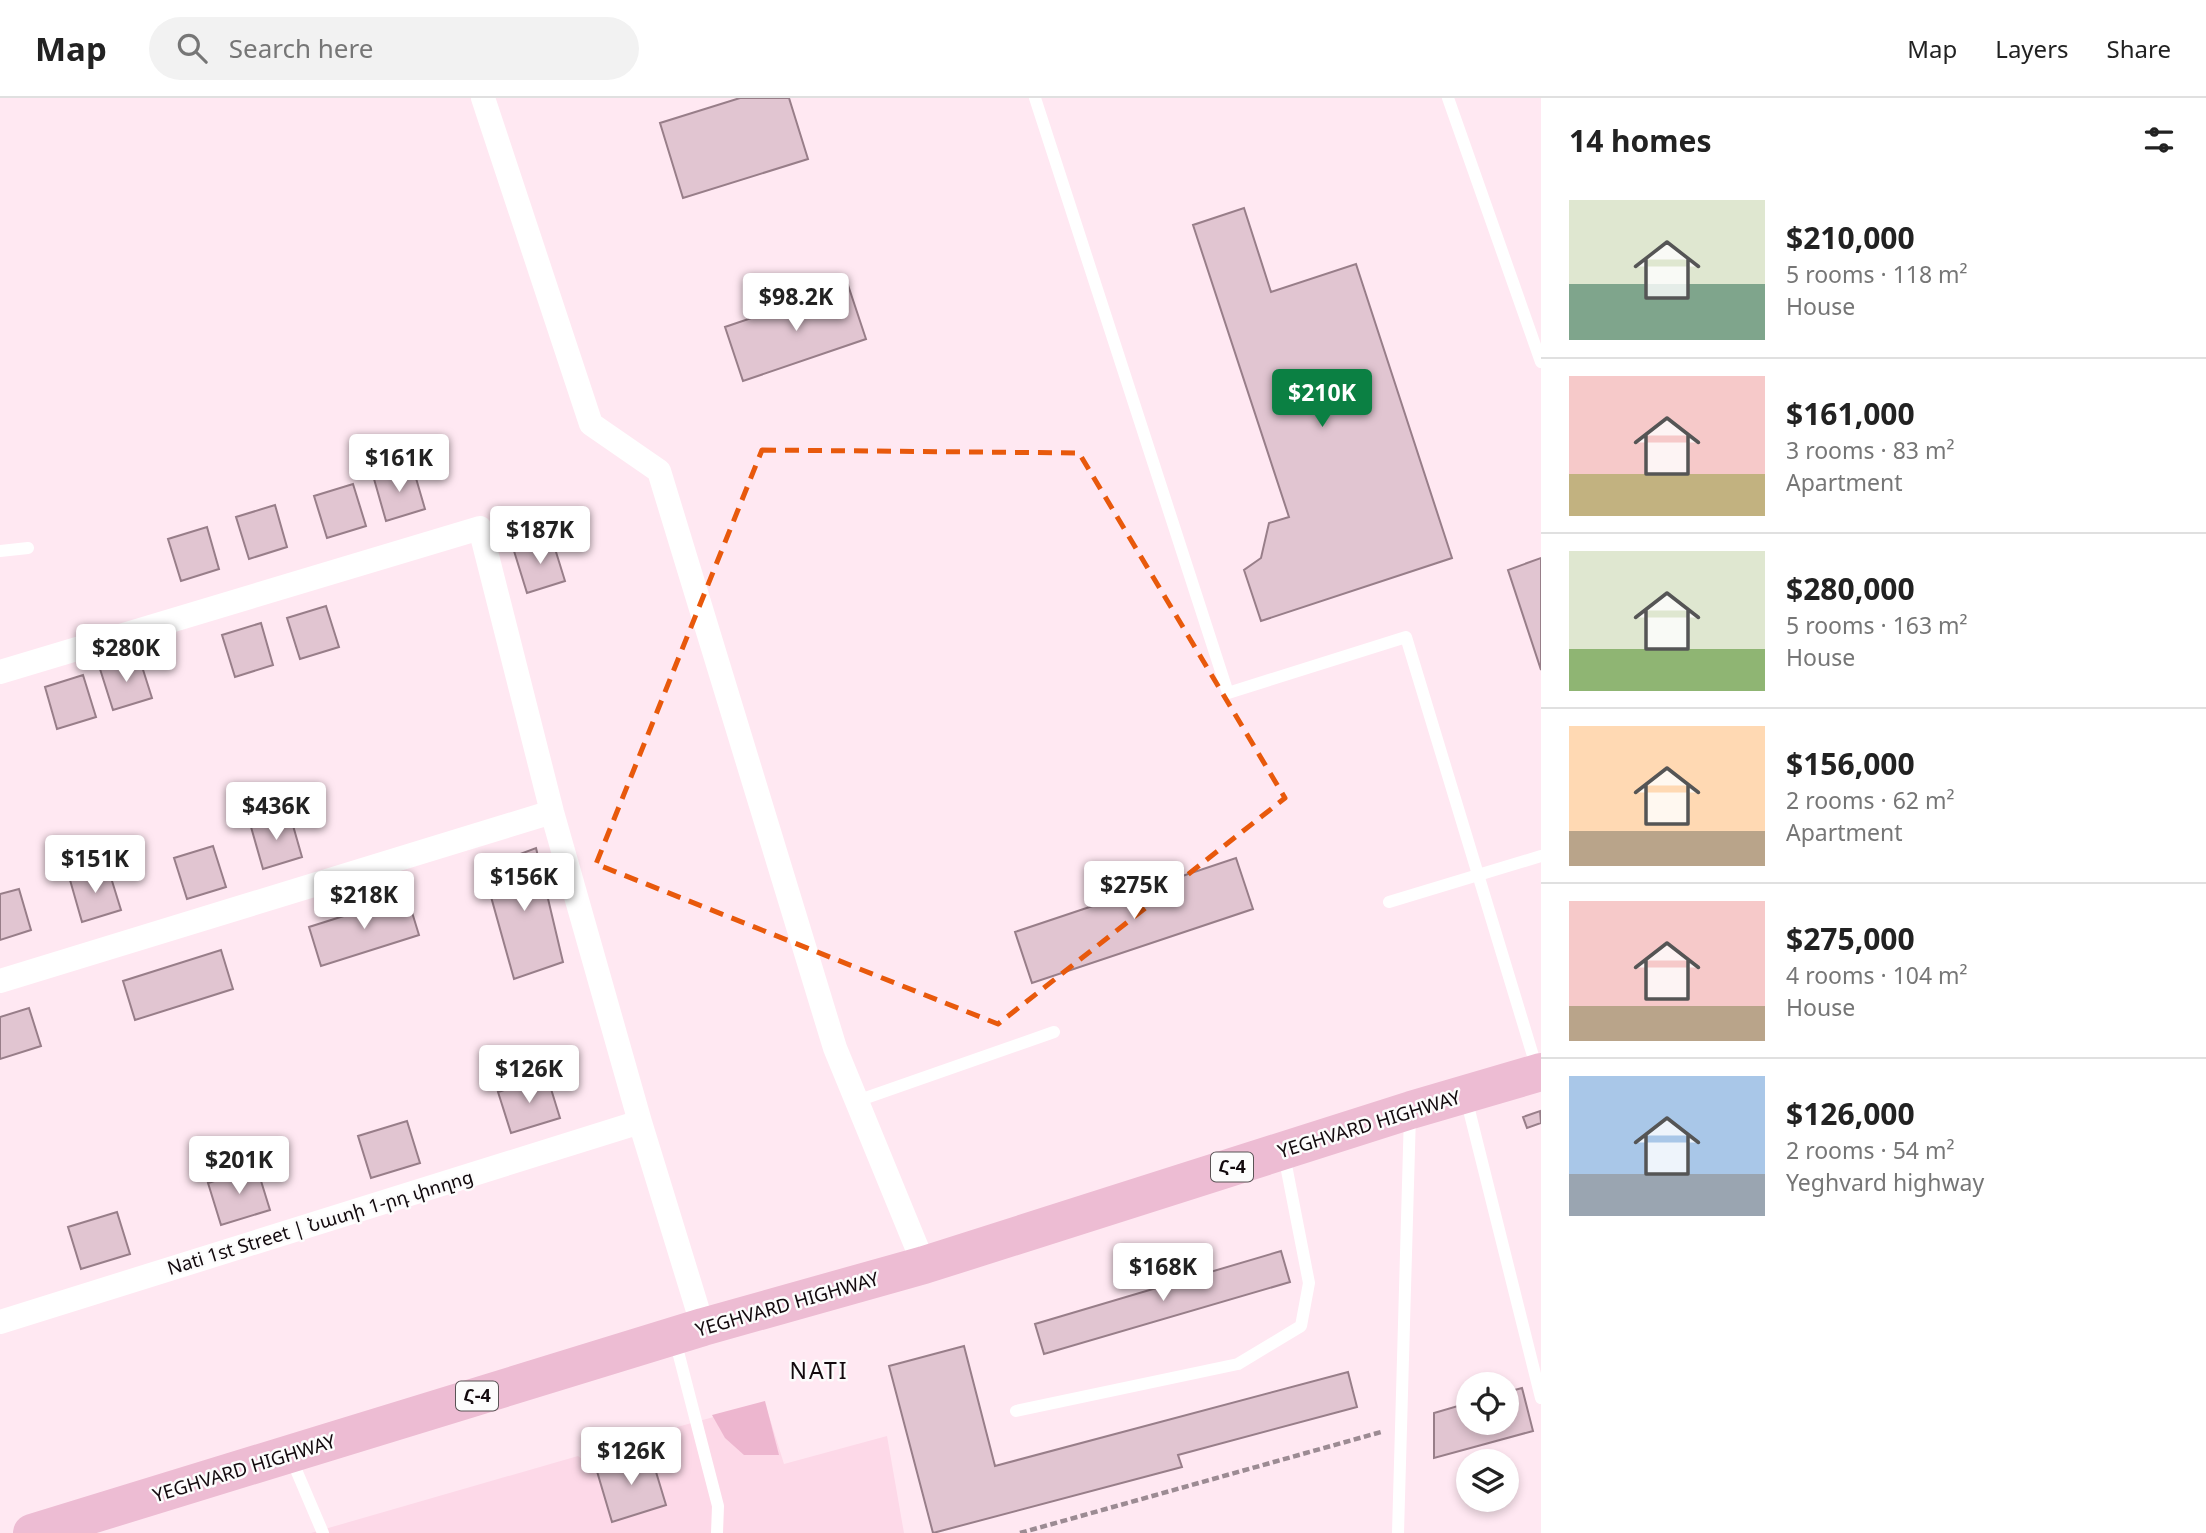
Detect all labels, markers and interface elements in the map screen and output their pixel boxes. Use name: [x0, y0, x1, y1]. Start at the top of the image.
search box: [149, 17, 639, 80]
text: Map: [35, 26, 107, 71]
icon: search: [173, 29, 211, 67]
text: Search here: [229, 30, 373, 66]
text: Map: [1907, 32, 1957, 65]
text: Layers: [1995, 32, 2069, 65]
text: Share: [2107, 32, 2171, 65]
text: 14 homes: [1569, 120, 1712, 161]
icon: filters: [2140, 121, 2178, 159]
text: $210,000: [1786, 217, 1915, 258]
icon: home: [1625, 228, 1709, 312]
text: 5 rooms · 118 m²: [1786, 258, 1968, 290]
pin: $98.2K: [739, 274, 853, 333]
text: $98.2K: [759, 280, 833, 312]
text: House: [1786, 290, 1855, 322]
pin: $210K: [1273, 370, 1371, 429]
text: $210K: [1288, 376, 1356, 408]
text: $161,000: [1786, 393, 1915, 434]
icon: home: [1625, 404, 1709, 488]
pin: $161K: [350, 434, 448, 494]
text: 3 rooms · 83 m²: [1786, 434, 1955, 466]
text: $161K: [365, 441, 433, 473]
text: Apartment: [1786, 466, 1903, 498]
pin: $187K: [491, 506, 589, 566]
text: $187K: [506, 513, 574, 545]
text: $280,000: [1786, 568, 1915, 609]
icon: home: [1625, 579, 1709, 663]
text: 5 rooms · 163 m²: [1786, 609, 1968, 641]
pin: $280K: [77, 624, 175, 684]
text: $280K: [92, 631, 160, 663]
text: House: [1786, 641, 1855, 673]
text: $156,000: [1786, 743, 1915, 784]
icon: home: [1625, 754, 1709, 838]
pin: $436K: [227, 782, 325, 842]
text: 2 rooms · 62 m²: [1786, 784, 1955, 816]
text: $436K: [242, 789, 310, 821]
text: Apartment: [1786, 816, 1903, 848]
pin: $151K: [46, 836, 144, 895]
text: $151K: [61, 842, 129, 874]
pin: $156K: [475, 854, 573, 913]
text: $156K: [490, 860, 558, 892]
pin: $275K: [1085, 862, 1183, 921]
text: $275K: [1100, 868, 1168, 900]
pin: $218K: [315, 872, 413, 931]
text: $218K: [330, 878, 398, 910]
text: $275,000: [1786, 918, 1915, 959]
icon: home: [1625, 929, 1709, 1013]
text: 4 rooms · 104 m²: [1786, 959, 1968, 991]
text: House: [1786, 991, 1855, 1023]
pin: $126K: [480, 1046, 578, 1105]
text: $126K: [495, 1052, 563, 1084]
street label: YEGHVARD HIGHWAY: [1274, 1084, 1464, 1164]
text: $126,000: [1786, 1093, 1915, 1134]
icon: home: [1625, 1104, 1709, 1188]
text: 2 rooms · 54 m²: [1786, 1134, 1955, 1166]
pin: $201K: [190, 1136, 288, 1196]
text: $201K: [205, 1143, 273, 1175]
road number: Հ-4: [1211, 1152, 1253, 1182]
street label: Nati 1st Street | Նատի 1-րդ փողոց: [164, 1163, 476, 1281]
text: Yeghvard highway: [1786, 1166, 1984, 1198]
pin: $168K: [1114, 1244, 1212, 1303]
text: $168K: [1129, 1250, 1197, 1282]
street label: YEGHVARD HIGHWAY: [692, 1265, 882, 1343]
district label: NATI: [789, 1354, 849, 1386]
map controls: [1456, 1372, 1519, 1512]
button: locate: [1456, 1372, 1519, 1435]
road number: Հ-4: [456, 1381, 498, 1410]
street label: YEGHVARD HIGHWAY: [149, 1428, 339, 1508]
pin: $126K: [582, 1428, 680, 1487]
text: $126K: [597, 1434, 665, 1466]
button: layers: [1456, 1449, 1519, 1512]

